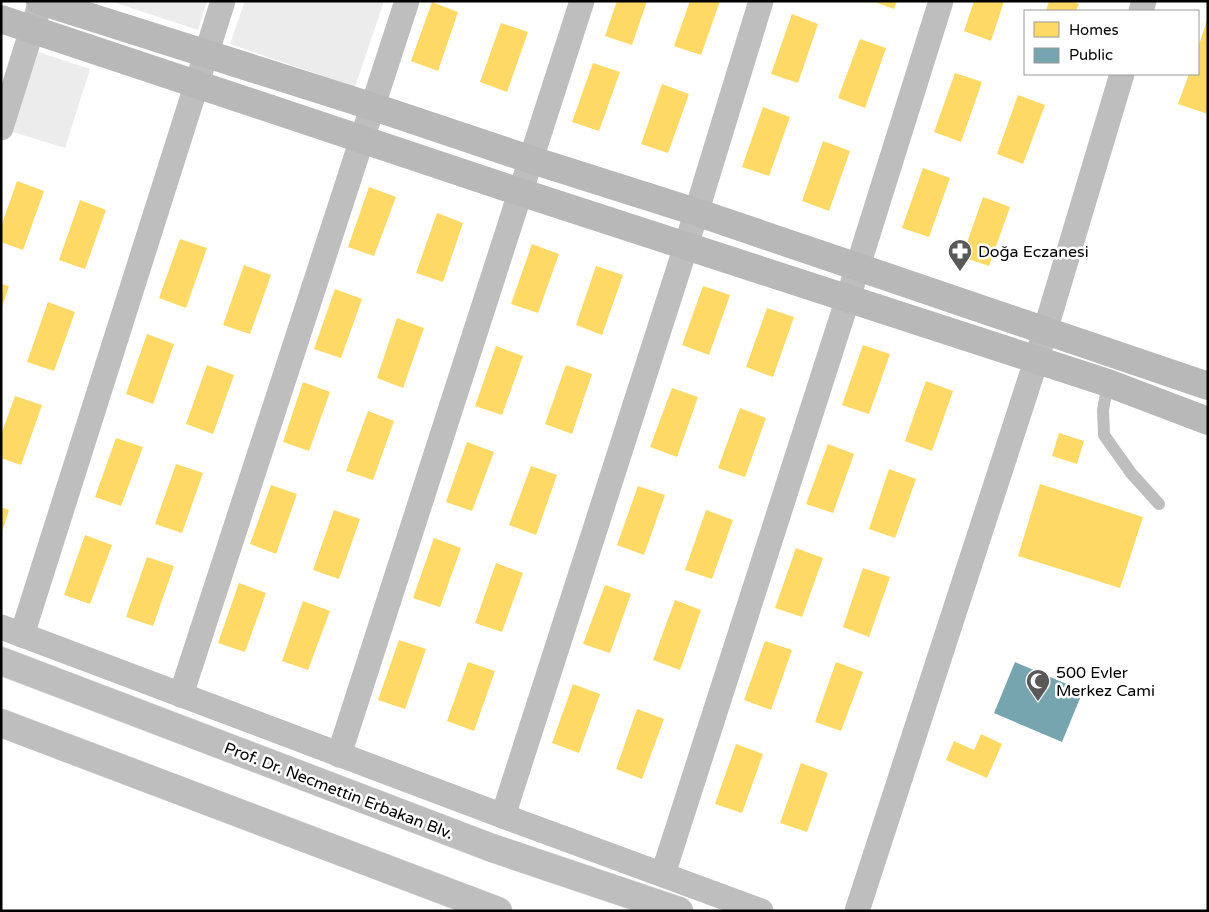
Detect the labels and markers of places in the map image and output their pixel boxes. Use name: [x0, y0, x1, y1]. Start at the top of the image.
pharmacy icon: Doğa Eczanesi: [947, 238, 973, 272]
place label: Doğa Eczanesi: [978, 242, 1089, 262]
place label: 500 Evler Merkez Cami: [1056, 663, 1155, 701]
mosque icon: 500 Evler Merkez Cami: [1025, 668, 1051, 702]

